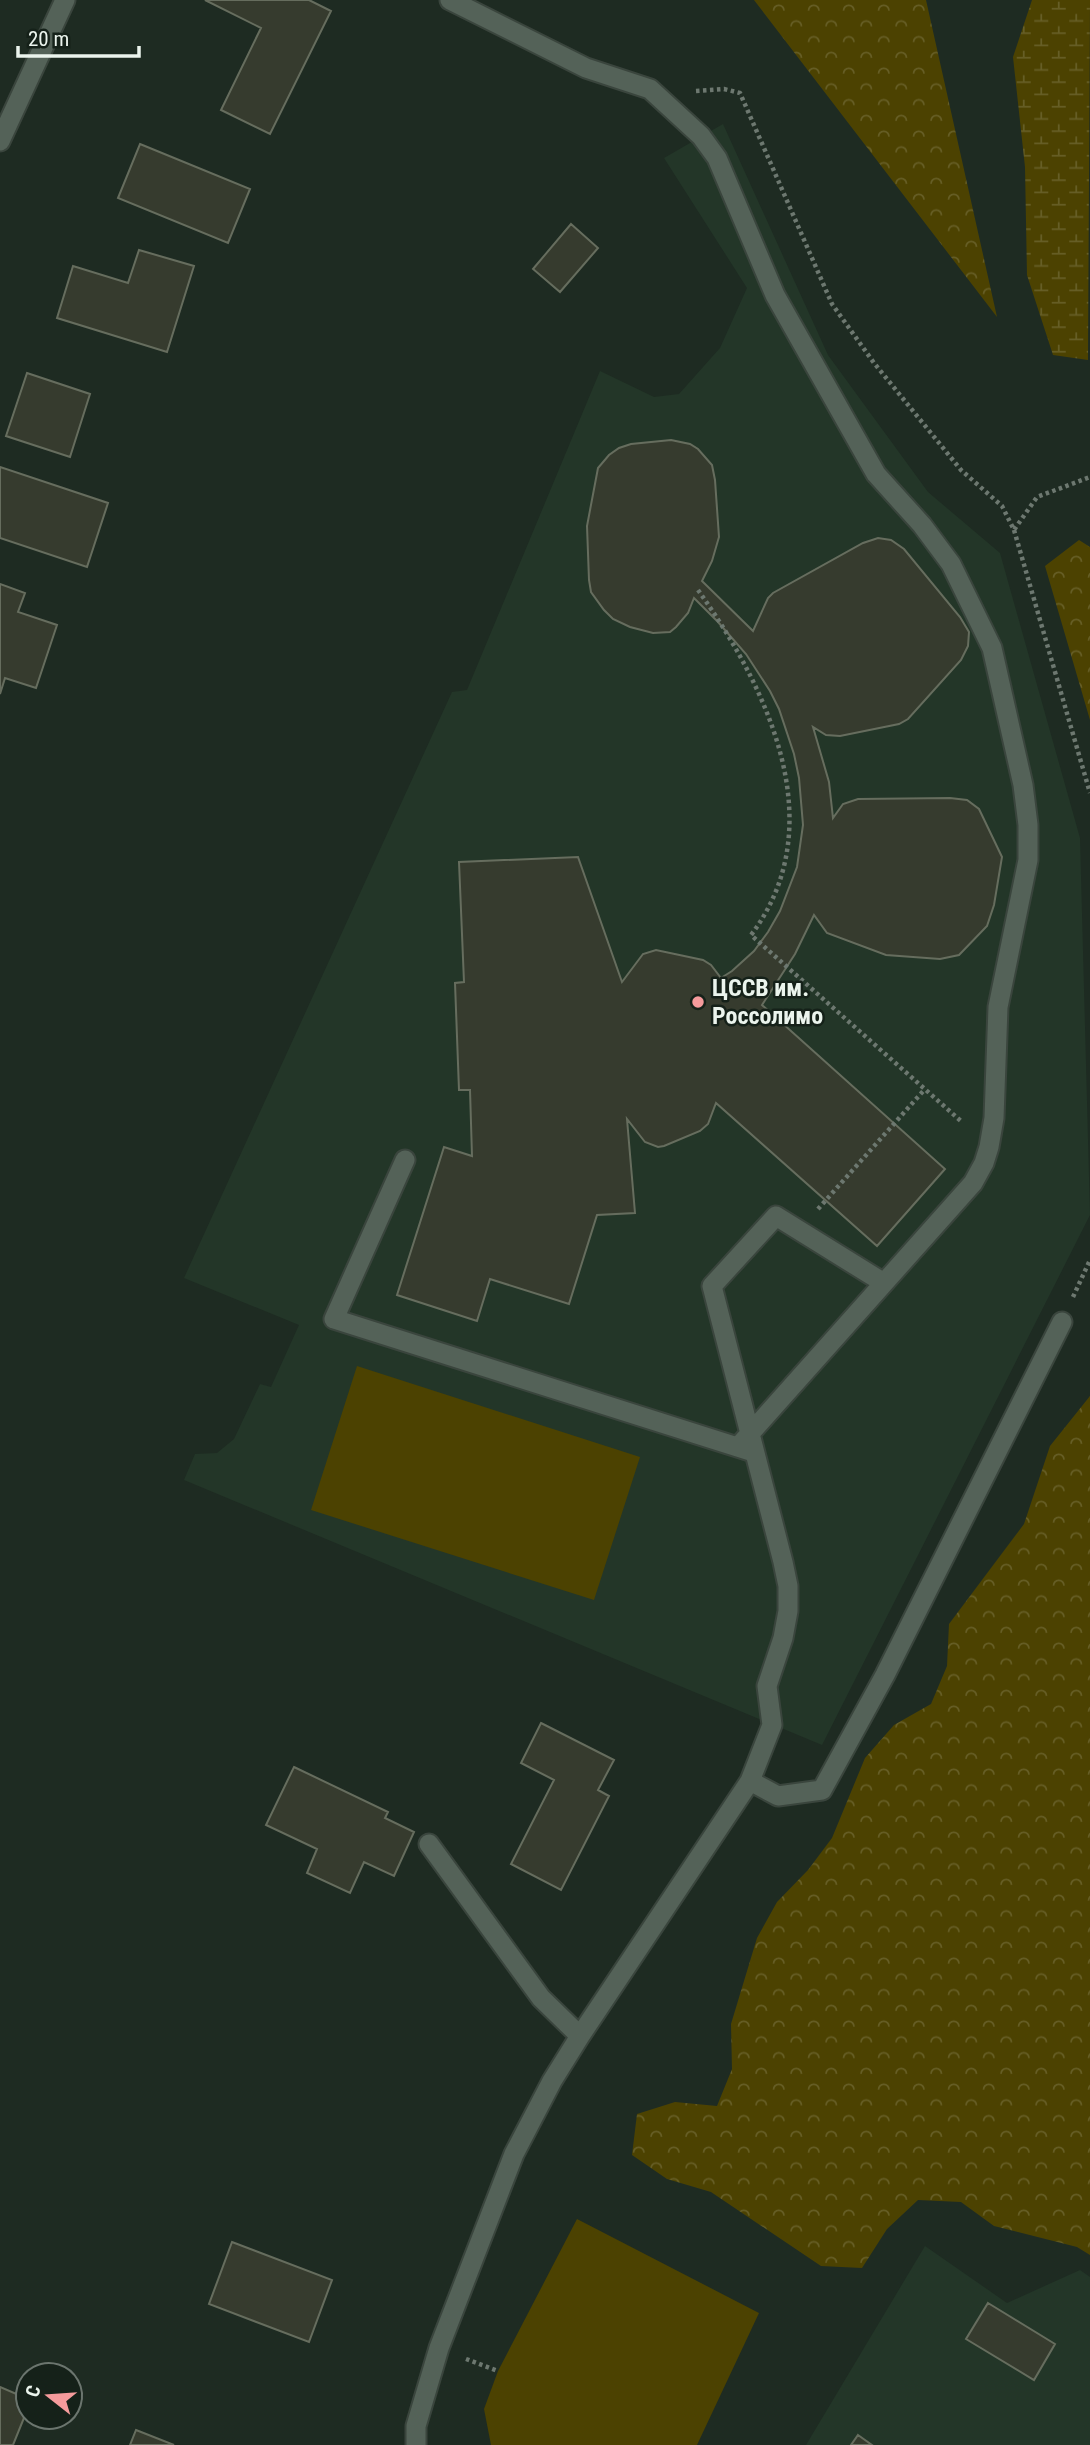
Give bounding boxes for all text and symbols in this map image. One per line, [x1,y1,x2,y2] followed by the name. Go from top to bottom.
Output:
[18,14,138,58] scale bar
[28,27,69,51] text: 20 m
[712,974,823,1030] place label: ЦССВ им. Россолимо
[690,994,706,1010] marker: ЦССВ им. Россолимо
[14,2361,84,2431] north arrow
[21,2382,46,2400] text: С

